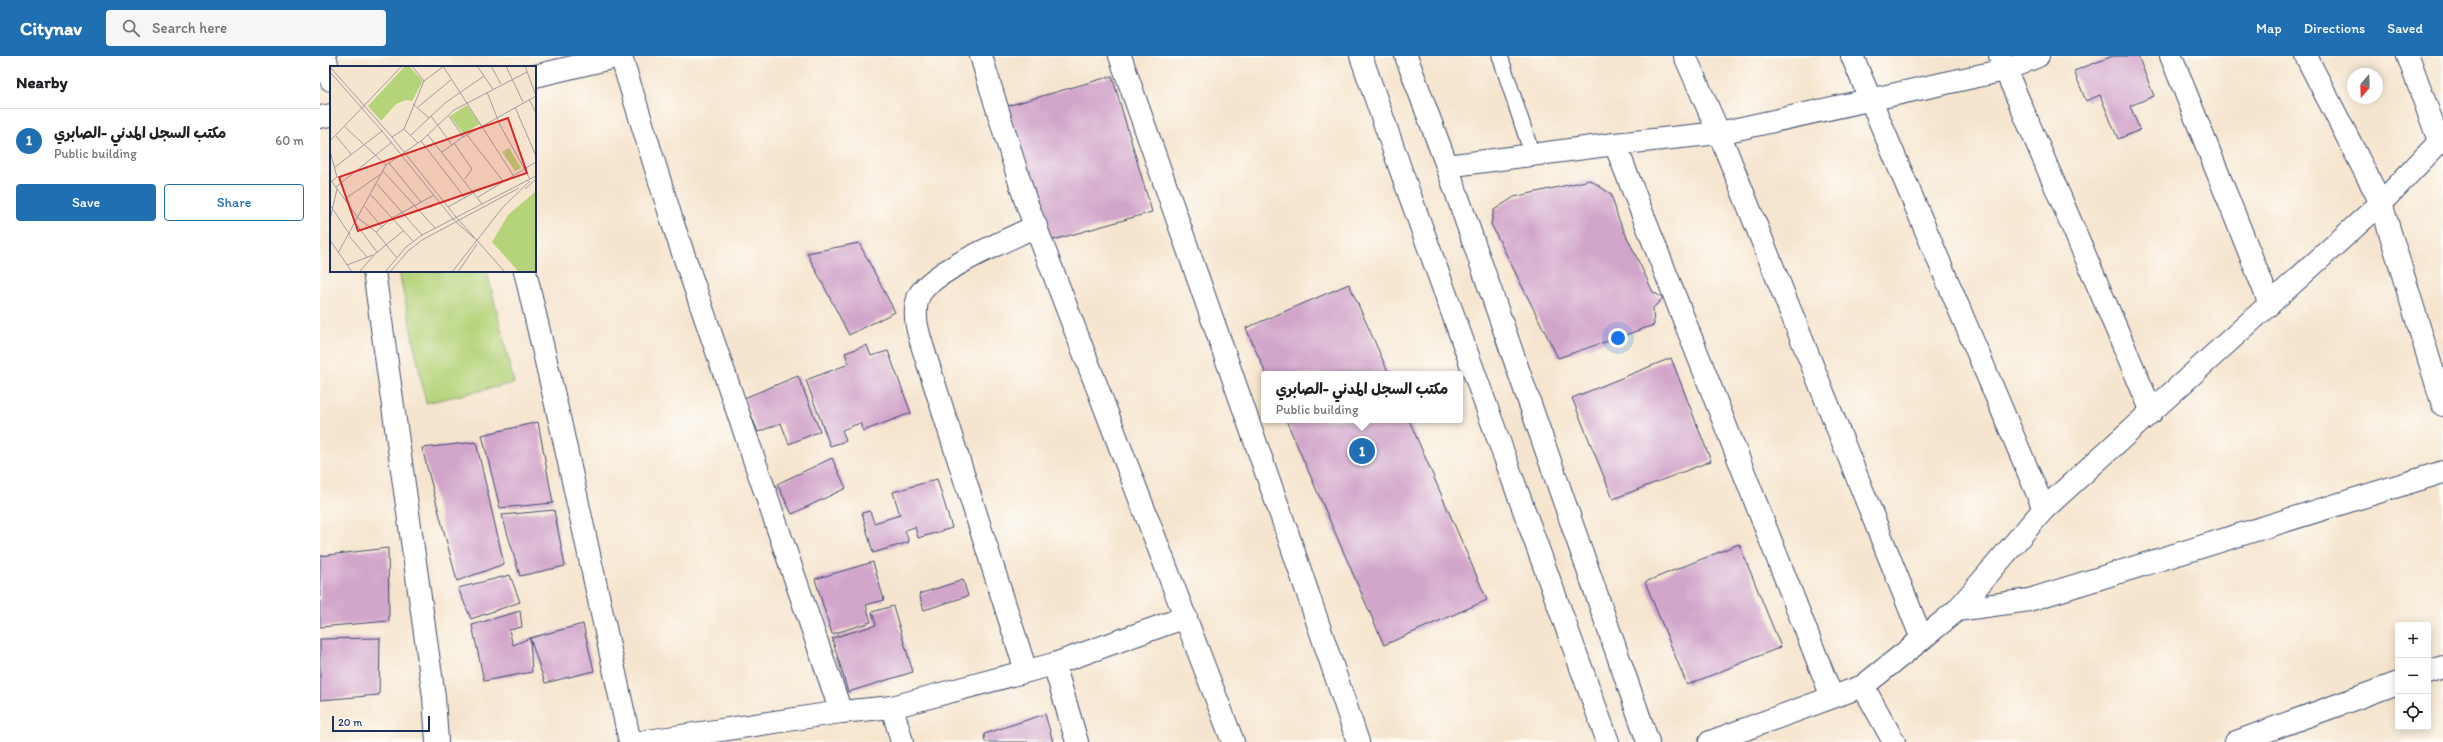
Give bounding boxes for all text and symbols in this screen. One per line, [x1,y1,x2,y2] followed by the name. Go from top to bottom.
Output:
[106,10,386,46] search box
[20,17,82,40] text: Citynav
[120,17,142,39] icon: search
[152,19,227,37] text: Search here
[2256,20,2282,37] text: Map
[2304,20,2365,37] text: Directions
[2387,20,2423,37] text: Saved
[330,66,536,272] inset map
[2347,68,2383,104] north arrow
[16,72,68,92] text: Nearby
[54,124,226,142] text: مكتب السجل المدني -الصابري
[26,133,32,148] text: 1
[275,133,304,148] text: 60 m
[54,146,137,161] text: Public building
[16,184,156,221] button: Save
[164,184,304,221] button: Share
[1608,328,1628,348] your location
[1261,371,1463,423] popup
[1276,380,1448,398] text: مكتب السجل المدني -الصابري
[1276,402,1359,417] text: Public building
[1349,436,1375,466] pin: 1
[2395,622,2431,730] map controls
[2395,622,2431,658] button: +
[2395,658,2431,694] button: −
[2395,694,2431,730] button: locate
[332,714,430,733] scale bar
[338,716,362,729] text: 20 m

